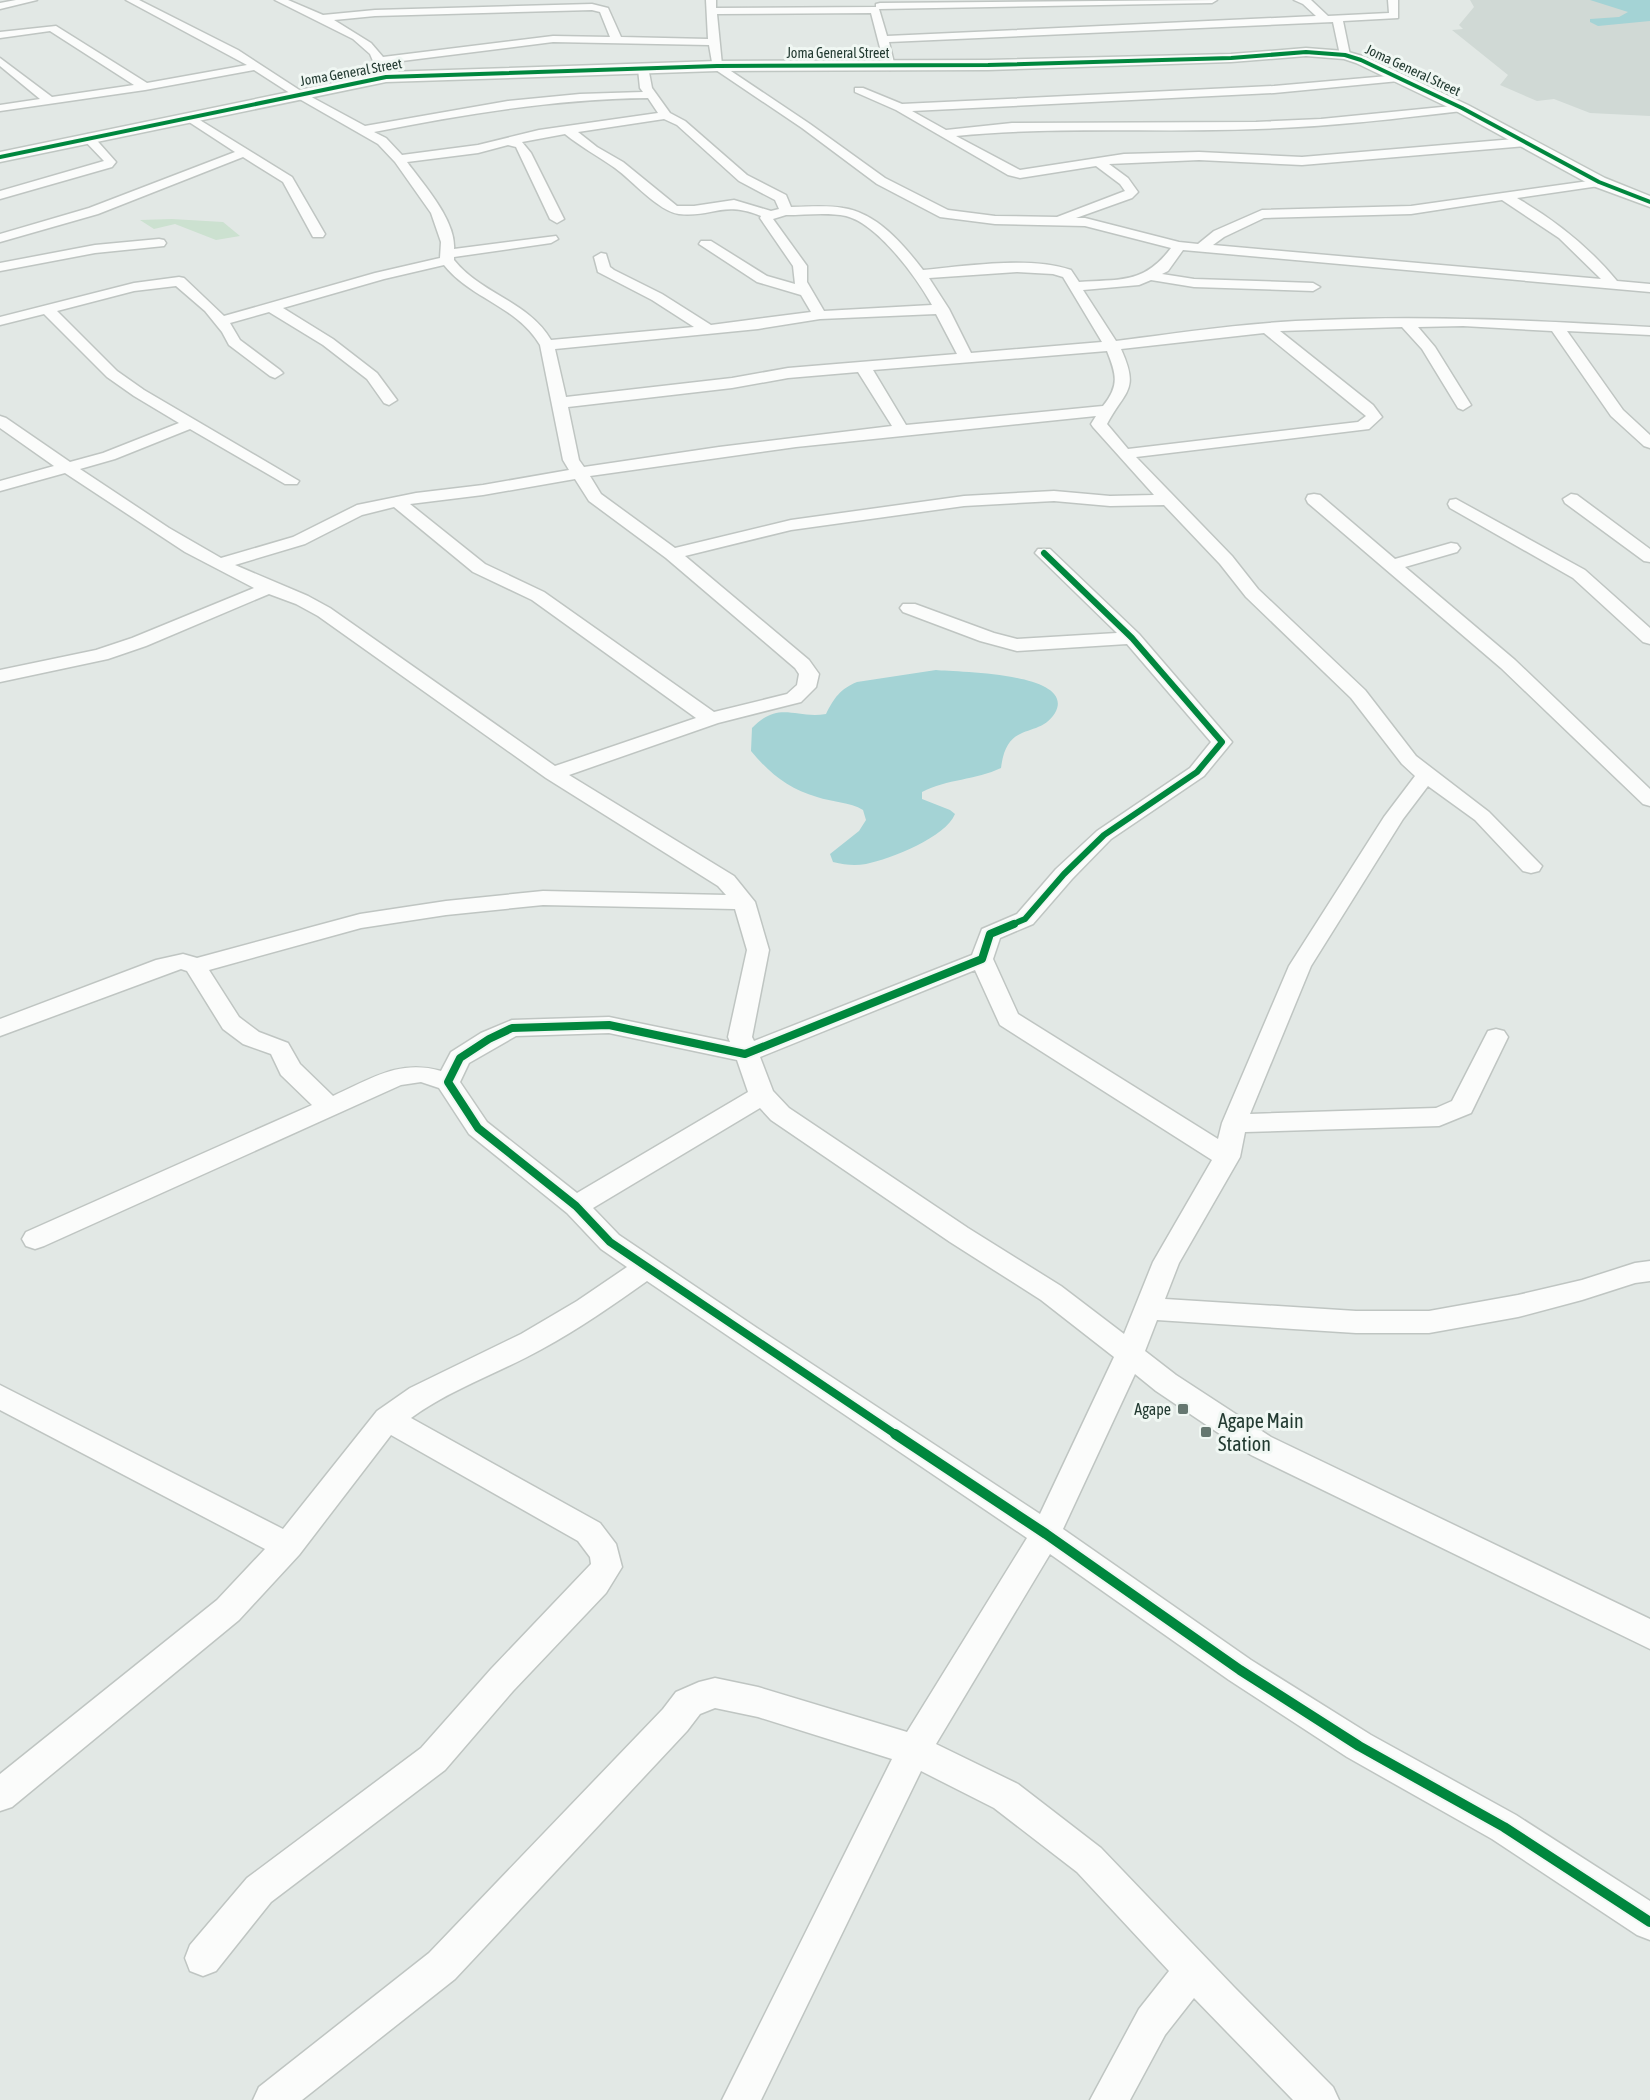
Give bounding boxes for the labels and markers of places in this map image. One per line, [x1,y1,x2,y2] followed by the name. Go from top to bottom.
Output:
[1134,1400,1171,1419] place label: Agape
[1176,1402,1190,1416] marker: Agape
[1218,1409,1304,1455] place label: Agape Main Station
[1199,1425,1213,1439] marker: Agape Main Station

